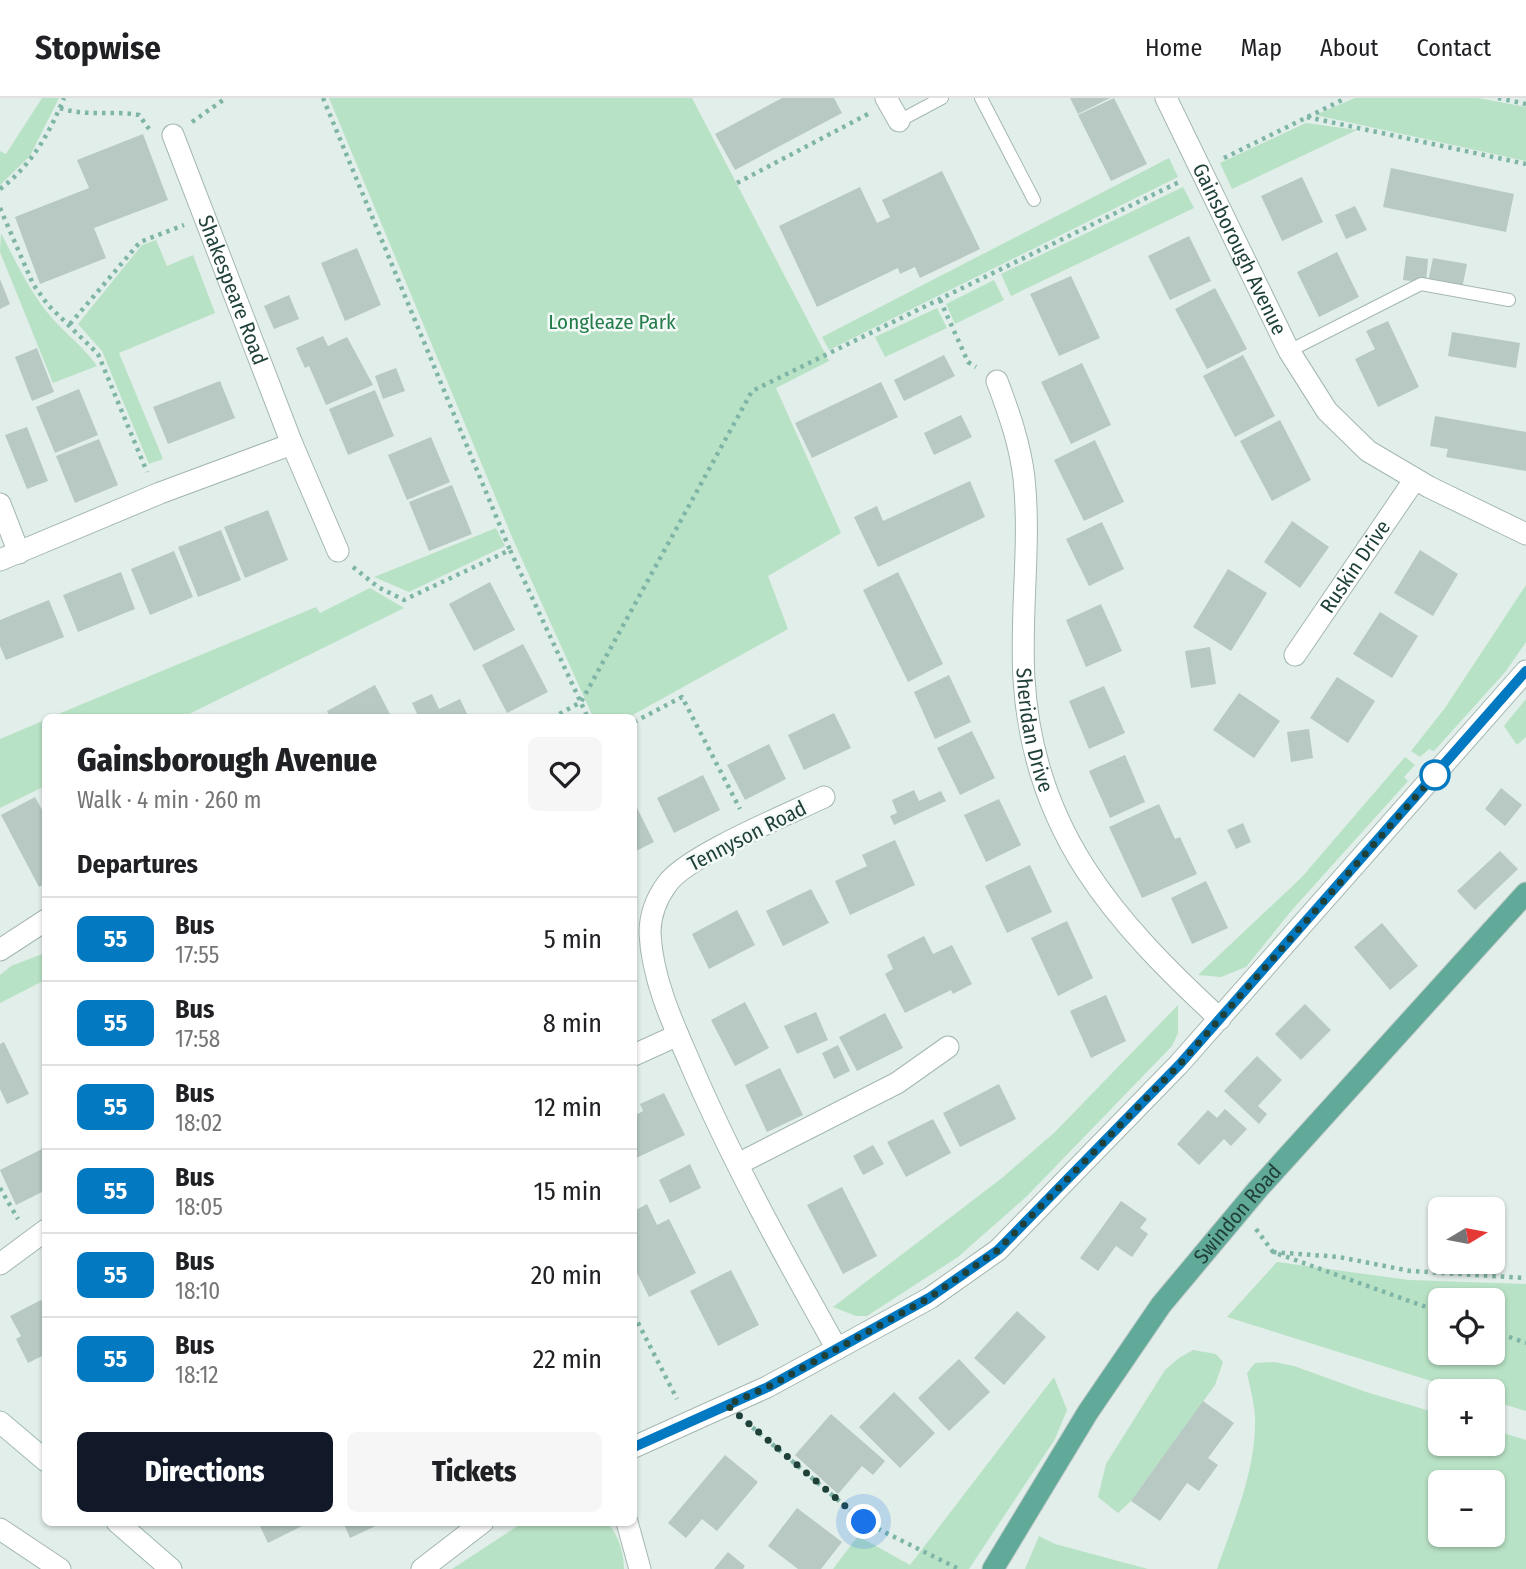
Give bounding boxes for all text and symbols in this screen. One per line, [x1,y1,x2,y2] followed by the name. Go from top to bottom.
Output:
[35,28,161,68] text: Stopwise
[1145,34,1202,62] text: Home
[1240,34,1282,62] text: Map
[1320,34,1378,62] text: About
[1416,34,1491,62] text: Contact
[1187,159,1292,339] street label: Gainsborough Avenue
[192,211,273,368] street label: Shakespeare Road
[548,309,676,335] park label: Longleaze Park
[1314,515,1396,618] street label: Ruskin Drive
[1010,667,1059,796] street label: Sheridan Drive
[528,737,602,811] button: heart
[77,740,377,780] text: Gainsborough Avenue
[1420,760,1450,790] unlabelled marker
[77,786,262,814] text: Walk · 4 min · 260 m
[683,795,811,877] street label: Tennyson Road
[77,849,198,880] text: Departures
[175,910,214,941] text: Bus
[544,924,602,955] text: 5 min
[104,925,127,953] text: 55
[175,941,219,969] text: 17:55
[175,994,214,1025] text: Bus
[543,1008,602,1039] text: 8 min
[104,1009,127,1037] text: 55
[175,1025,220,1053] text: 17:58
[175,1078,214,1109] text: Bus
[534,1092,602,1123] text: 12 min
[104,1093,127,1121] text: 55
[175,1109,222,1137] text: 18:02
[1188,1159,1287,1269] street label: Swindon Road
[175,1162,214,1193] text: Bus
[534,1176,602,1207] text: 15 min
[104,1177,127,1205] text: 55
[175,1193,223,1221] text: 18:05
[1428,1197,1505,1274] north arrow
[1428,1197,1505,1547] map controls
[175,1246,214,1277] text: Bus
[531,1260,602,1291] text: 20 min
[104,1261,127,1289] text: 55
[175,1277,220,1305] text: 18:10
[1428,1288,1505,1365] button: locate
[175,1330,214,1361] text: Bus
[533,1344,602,1375] text: 22 min
[104,1345,127,1373] text: 55
[175,1361,219,1389] text: 18:12
[1428,1379,1505,1456] button: +
[77,1432,333,1512] button: Directions
[347,1432,602,1512] button: Tickets
[1428,1470,1505,1547] button: −
[846,1504,881,1539] your location

